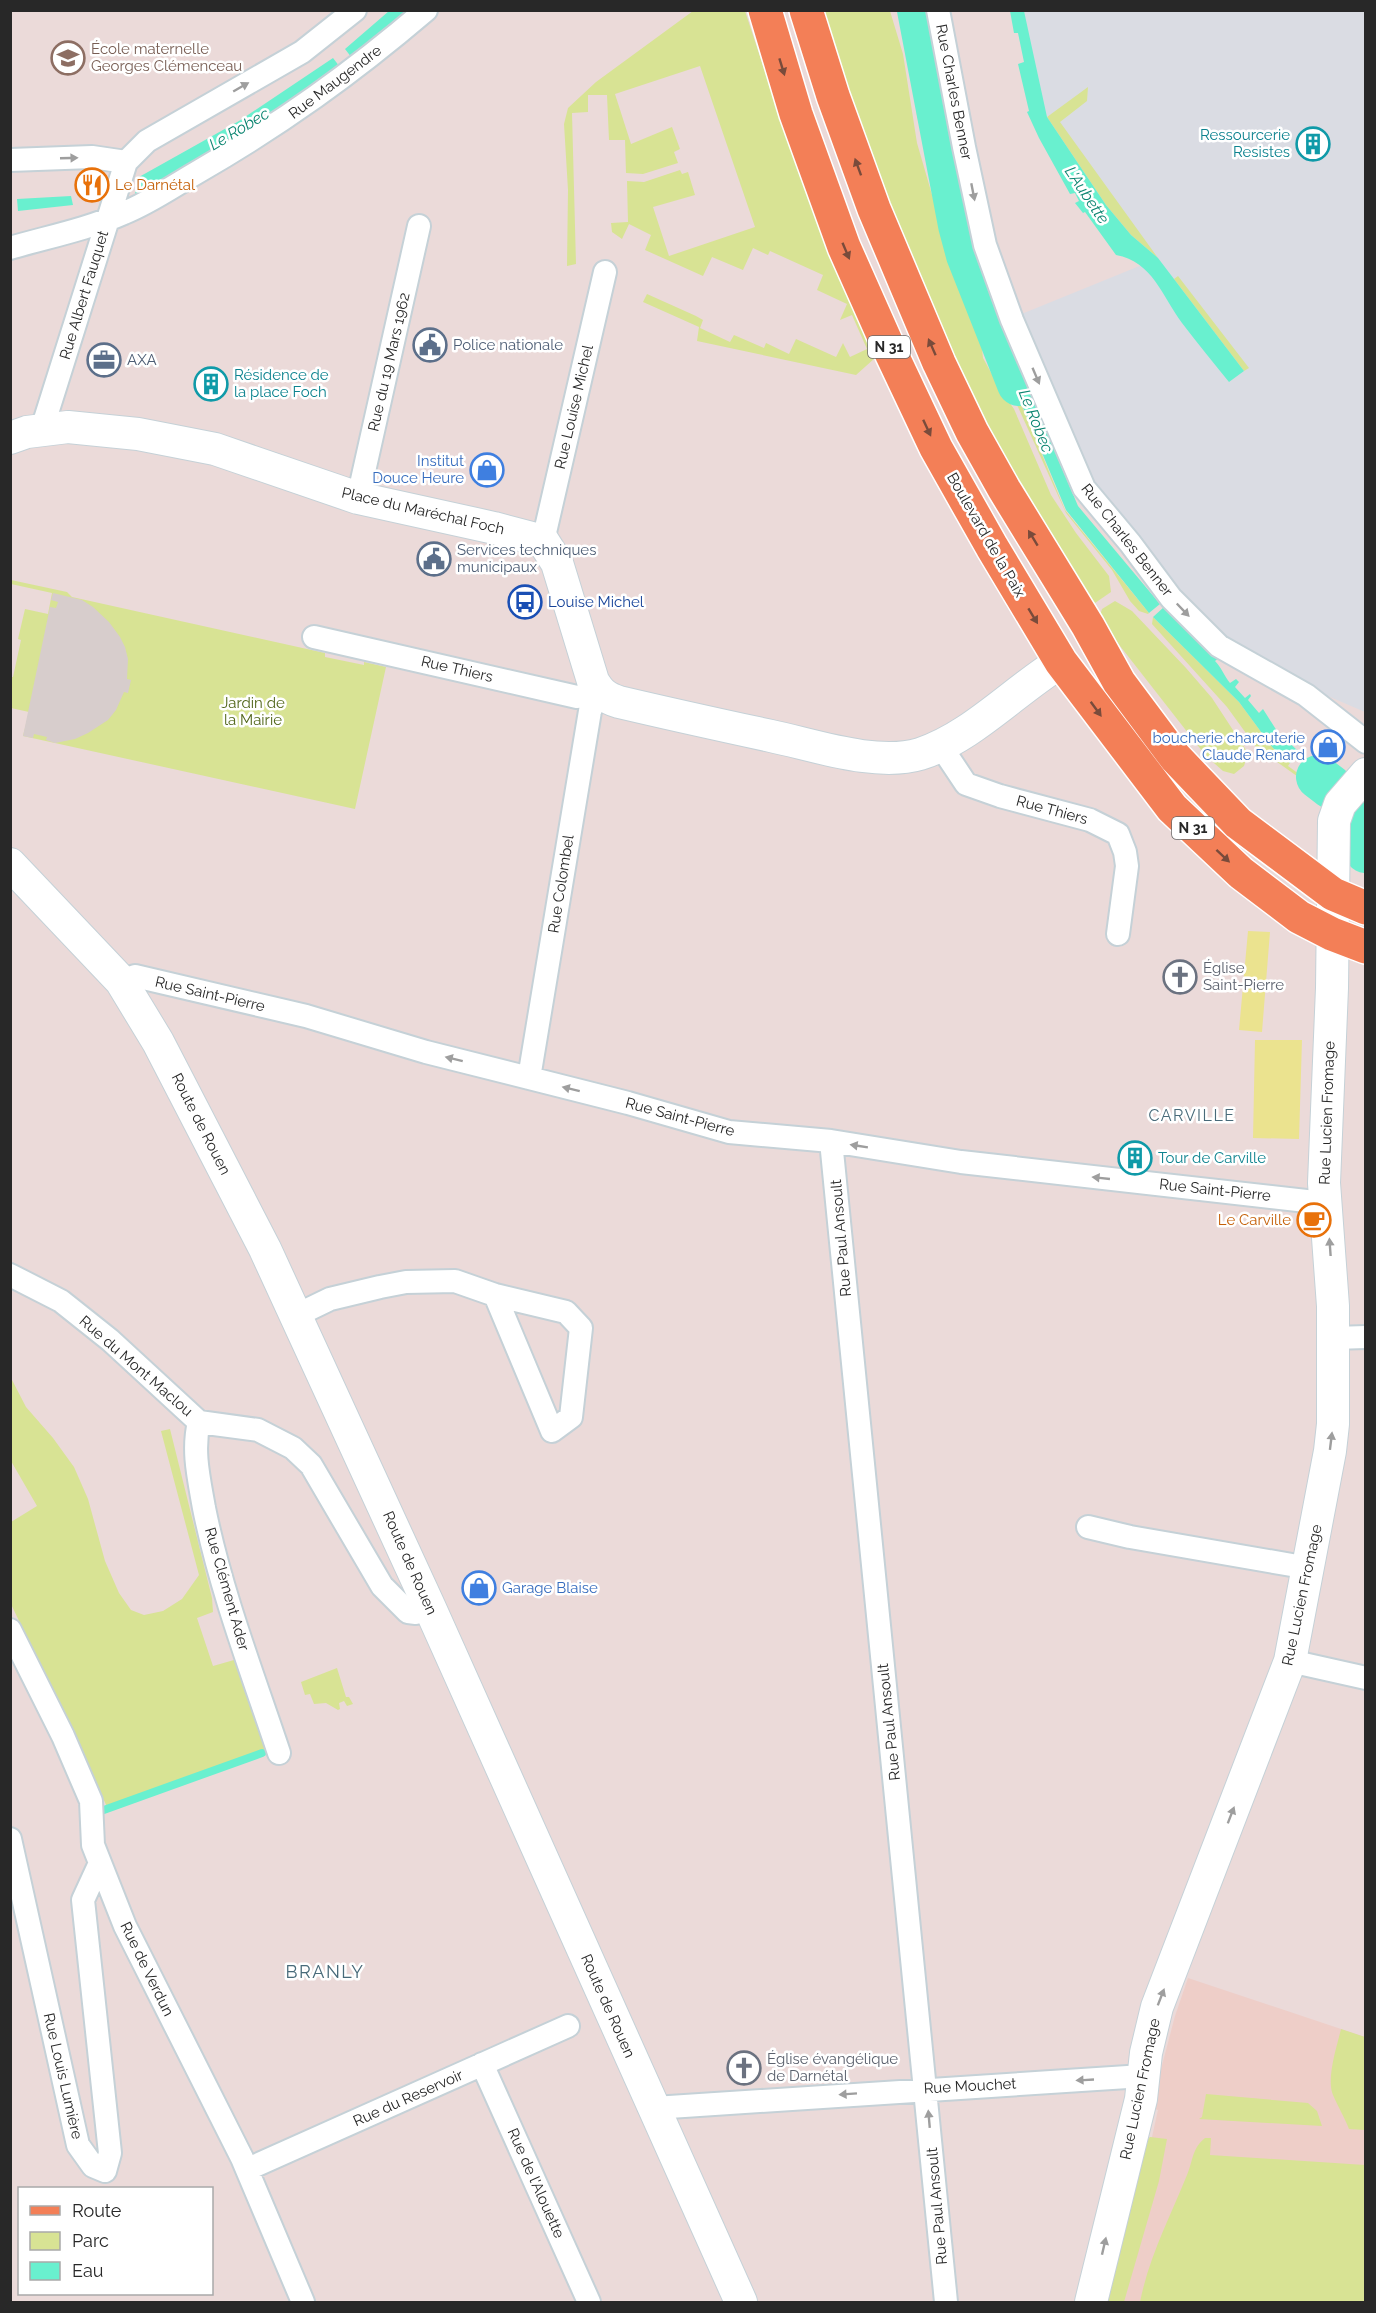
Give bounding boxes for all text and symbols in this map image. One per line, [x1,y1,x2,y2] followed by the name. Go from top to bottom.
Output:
[932,23,976,162] street label: Rue Charles Benner
[50,40,86,76] school or university icon: École maternelle Georges Clémenceau
[91,40,242,75] place label: École maternelle Georges Clémenceau
[285,41,385,123] street label: Rue Maugendre
[778,58,787,76] one-way arrow
[233,82,250,92] one-way arrow
[206,103,273,154] water label: Le Robec
[1200,126,1290,161] place label: Ressourcerie Resistes
[1295,126,1331,162] building icon: Ressourcerie Resistes
[59,153,78,162] one-way arrow
[853,158,863,176] one-way arrow
[1061,163,1113,228] water label: L'Aubette
[74,167,110,203] restaurant icon: Le Darnétal
[115,176,196,194] place label: Le Darnétal
[969,182,978,201] one-way arrow
[56,228,112,362] street label: Rue Albert Fauquet
[841,242,850,259] one-way arrow
[364,291,414,433] street label: Rue du 19 Mars 1962
[412,327,448,363] public building icon: Police nationale
[453,336,563,354] place label: Police nationale
[868,336,910,358] road number: N 31
[927,338,937,356] one-way arrow
[86,342,122,378] office icon: AXA
[551,342,597,471] street label: Rue Louise Michel
[127,351,157,369] place label: AXA
[193,366,229,402] building icon: Résidence de la place Foch
[234,366,329,401] place label: Résidence de la place Foch
[1031,367,1041,385] one-way arrow
[1015,387,1057,456] water label: Le Robec
[922,420,931,437] one-way arrow
[372,452,464,487] place label: Institut Douce Heure
[469,452,505,488] shop icon: Institut Douce Heure
[943,469,1029,601] street label: Boulevard de la Paix
[1077,480,1177,600] street label: Rue Charles Benner
[340,484,506,538] street label: Place du Maréchal Foch
[1028,529,1038,546] one-way arrow
[416,541,452,577] public building icon: Services techniques municipaux
[457,541,596,576] place label: Services techniques municipaux
[507,584,543,620] bus stop icon: Louise Michel
[548,593,645,611] place label: Louise Michel
[1175,602,1189,616] one-way arrow
[1028,608,1039,624] one-way arrow
[419,652,495,686] street label: Rue Thiers
[221,694,285,729] park label: Jardin de la Mairie
[1089,702,1101,717] one-way arrow
[1153,729,1305,764] place label: boucherie charcuterie Claude Renard
[1310,729,1346,765] shop icon: boucherie charcuterie Claude Renard
[1014,792,1090,828] street label: Rue Thiers
[1172,817,1214,839] road number: N 31
[544,833,578,934] street label: Rue Colombel
[1215,849,1229,863] one-way arrow
[1162,959,1198,995] church icon: Église Saint-Pierre
[1203,959,1284,994] place label: Église Saint-Pierre
[153,973,267,1015] street label: Rue Saint-Pierre
[1315,1041,1339,1185] street label: Rue Lucien Fromage
[445,1054,463,1064] one-way arrow
[168,1070,234,1178] street label: Route de Rouen
[562,1083,580,1093] one-way arrow
[623,1094,737,1140] street label: Rue Saint-Pierre
[1148,1106,1236,1125] district label: CARVILLE
[1117,1140,1153,1176] building icon: Tour de Carville
[849,1141,868,1150] one-way arrow
[1158,1149,1266,1167] place label: Tour de Carville
[1091,1173,1110,1182] one-way arrow
[1158,1175,1272,1205] street label: Rue Saint-Pierre
[827,1179,855,1297] street label: Rue Paul Ansoult
[1296,1202,1332,1238] cafe icon: Le Carville
[1218,1211,1291,1229] place label: Le Carville
[1325,1237,1334,1256] one-way arrow
[76,1312,196,1420] street label: Rue du Mont Maclou
[1327,1432,1336,1451] one-way arrow
[379,1508,441,1618] street label: Route de Rouen
[1278,1523,1326,1667] street label: Rue Lucien Fromage
[201,1525,253,1653] street label: Rue Clément Ader
[461,1570,497,1606] shop icon: Garage Blaise
[502,1579,598,1597] place label: Garage Blaise
[874,1663,904,1781] street label: Rue Paul Ansoult
[1227,1806,1237,1824] one-way arrow
[116,1919,178,2019] street label: Rue de Verdun
[577,1951,639,2061] street label: Route de Rouen
[286,1961,364,1982] district label: BRANLY
[1156,1987,1166,2005] one-way arrow
[40,2011,86,2141] street label: Rue Louis Lumière
[1116,2017,1164,2161] street label: Rue Lucien Fromage
[726,2050,762,2086] church icon: Église évangélique de Darnétal
[767,2050,898,2085] place label: Église évangélique de Darnétal
[350,2065,466,2130] street label: Rue du Reservoir
[923,2075,1017,2097] street label: Rue Mouchet
[1075,2075,1094,2084] one-way arrow
[839,2089,858,2098] one-way arrow
[924,2109,934,2128] one-way arrow
[504,2125,568,2241] street label: Rue de l'Alouette
[923,2147,951,2265] street label: Rue Paul Ansoult
[18,2187,213,2295] legend
[72,2200,122,2221] text: Route
[72,2230,109,2251] text: Parc
[1100,2236,1110,2255] one-way arrow
[72,2260,103,2281] text: Eau

